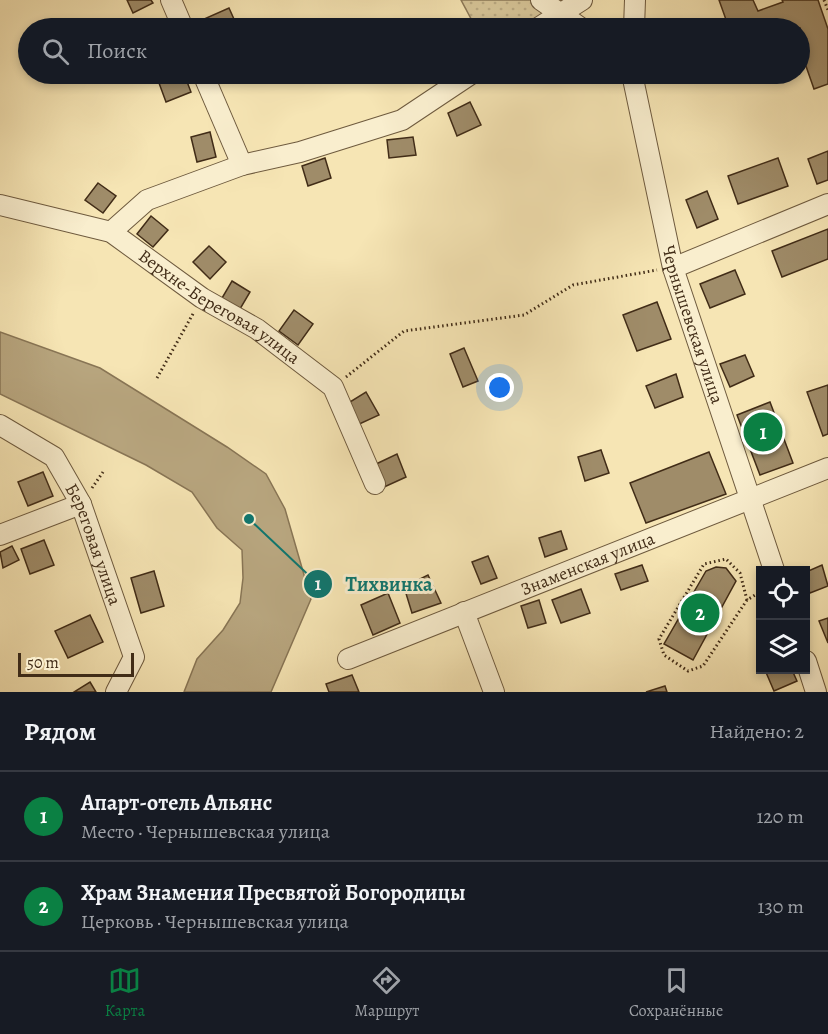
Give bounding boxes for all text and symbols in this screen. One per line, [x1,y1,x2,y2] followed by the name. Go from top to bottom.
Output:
[18,18,810,84] search box
[39,35,72,68] icon: search
[87,36,147,66] text: Поиск
[656,243,730,408] street label: Чернышевская улица
[134,244,306,370] street label: Верхне-Береговая улица
[485,373,514,402] your location
[744,410,783,454] pin: 1
[60,479,127,609] street label: Береговая улица
[517,526,659,601] street label: Знаменская улица
[303,565,444,603] callout: Тихвинка
[756,566,810,674] map controls
[756,566,810,620] button: locate
[346,571,433,598] text: Тихвинка
[315,572,322,596] text: 1
[680,590,720,636] pin: 2
[756,620,810,674] button: layers
[18,650,134,678] scale bar
[27,652,59,674] text: 50 m
[24,714,96,749] text: Рядом
[709,718,804,745] text: Найдено: 2
[81,788,272,818] text: Апарт-отель Альянс
[40,803,47,830] text: 1
[756,803,804,830] text: 120 m
[81,818,330,845] text: Место · Чернышевская улица
[81,878,466,908] text: Храм Знамения Пресвятой Богородицы
[39,893,48,920] text: 2
[758,893,804,920] text: 130 m
[81,908,349,935] text: Церковь · Чернышевская улица
[105,964,145,1022] tab: Карта
[355,964,419,1022] tab: Маршрут
[629,964,723,1022] tab: Сохранённые

